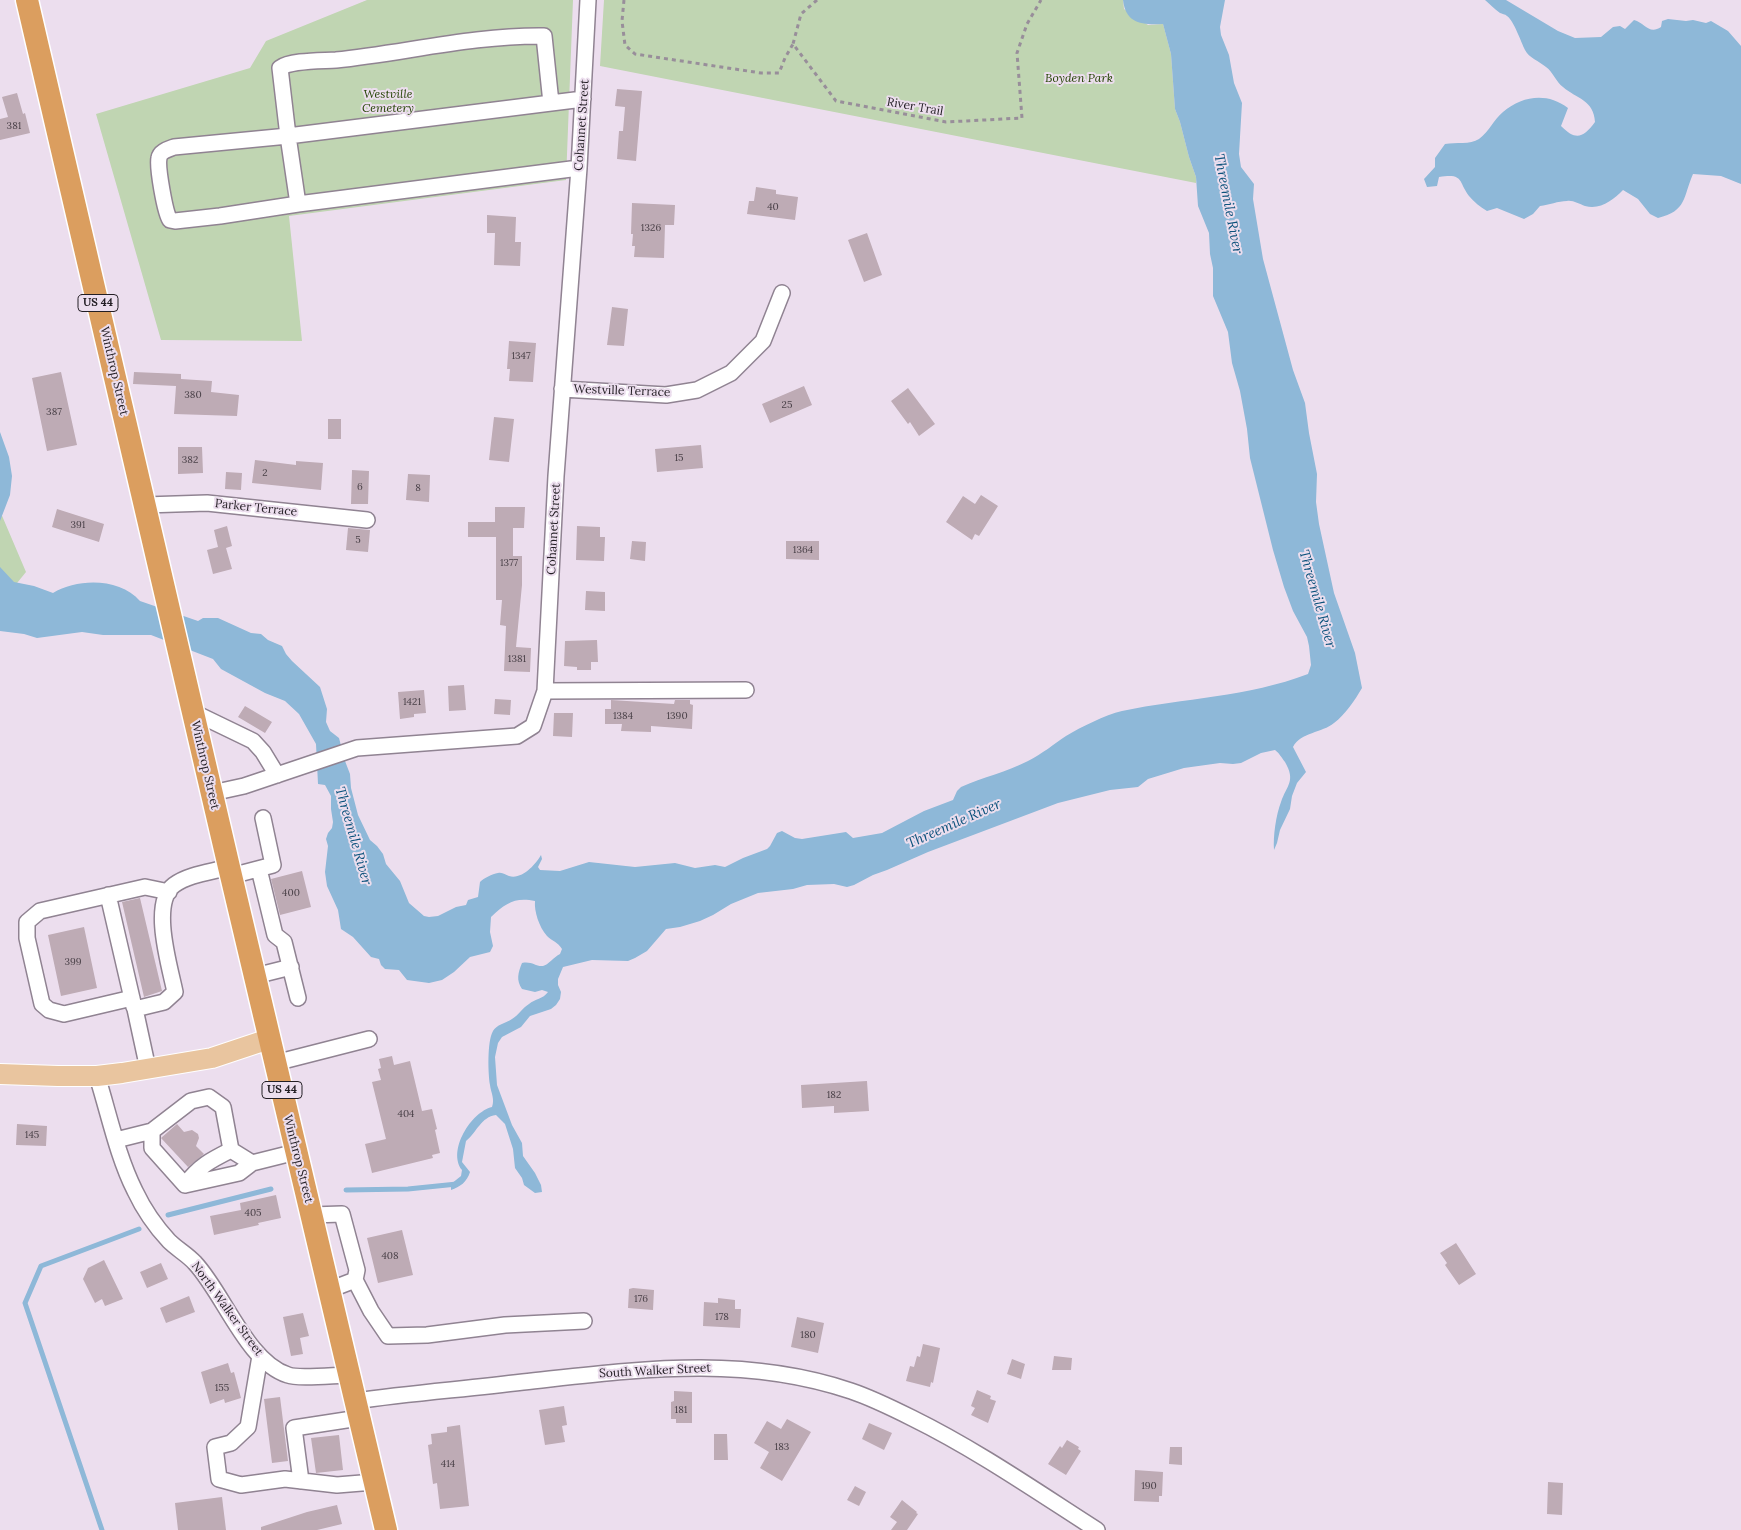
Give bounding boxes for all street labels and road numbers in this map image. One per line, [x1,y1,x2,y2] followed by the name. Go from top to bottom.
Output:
[572,79,592,171] street label: Cohannet Street
[886,95,944,119] street label: River Trail
[78,294,118,312] road number: US 44
[97,325,131,417] street label: Winthrop Street
[573,382,671,400] street label: Westville Terrace
[544,483,564,575] street label: Cohannet Street
[214,497,298,519] street label: Parker Terrace
[188,719,222,811] street label: Winthrop Street
[262,1082,302,1098] road number: US 44
[280,1113,316,1205] street label: Winthrop Street
[188,1259,266,1359] street label: North Walker Street
[599,1361,711,1381] street label: South Walker Street

